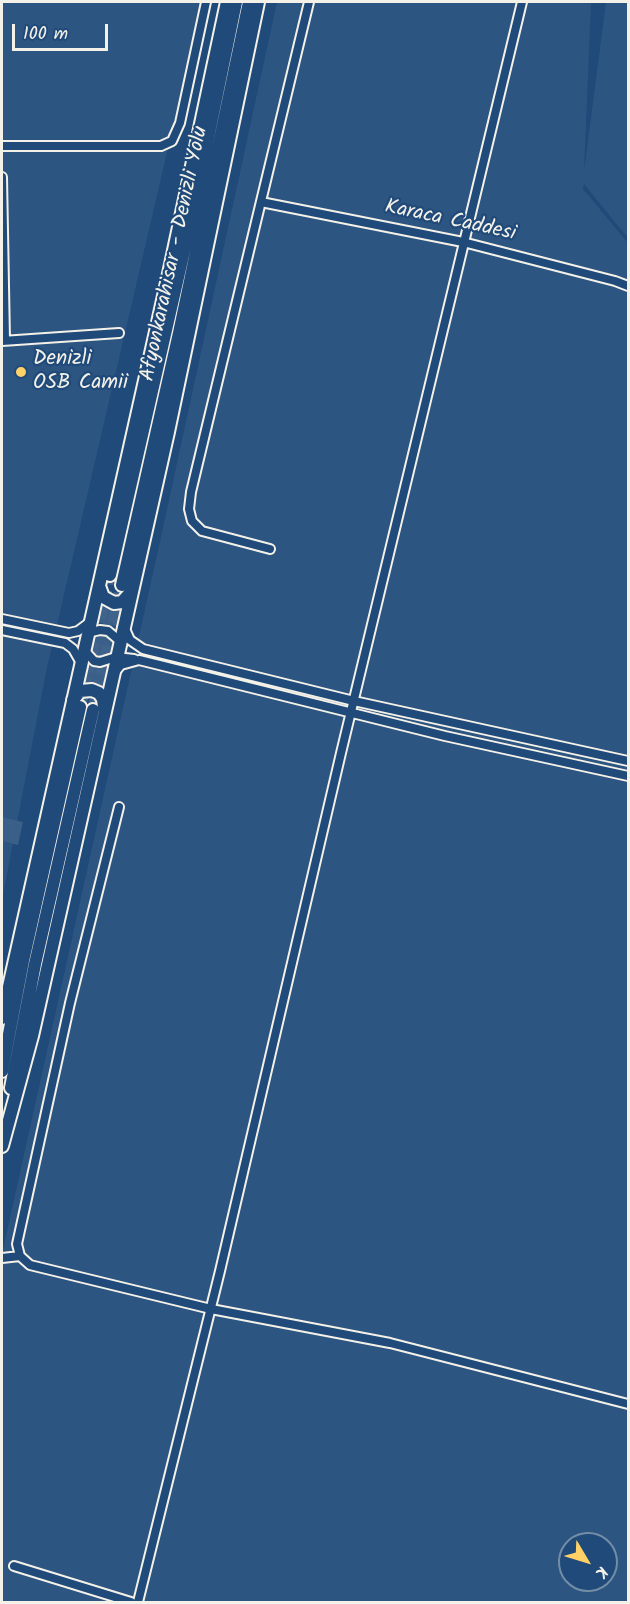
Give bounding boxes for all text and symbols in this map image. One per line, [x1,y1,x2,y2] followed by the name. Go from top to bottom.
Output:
[15,12,111,50] scale bar
[23,20,68,49] text: 100 m
[137,124,215,384] street label: Afyonkarahisar - Denizli Yolu
[382,196,518,248] street label: Karaca Caddesi
[33,347,128,397] place label: Denizli OSB Camii
[14,365,28,379] marker: Denizli OSB Camii
[558,1532,618,1592] north arrow
[588,1561,614,1584] text: K

